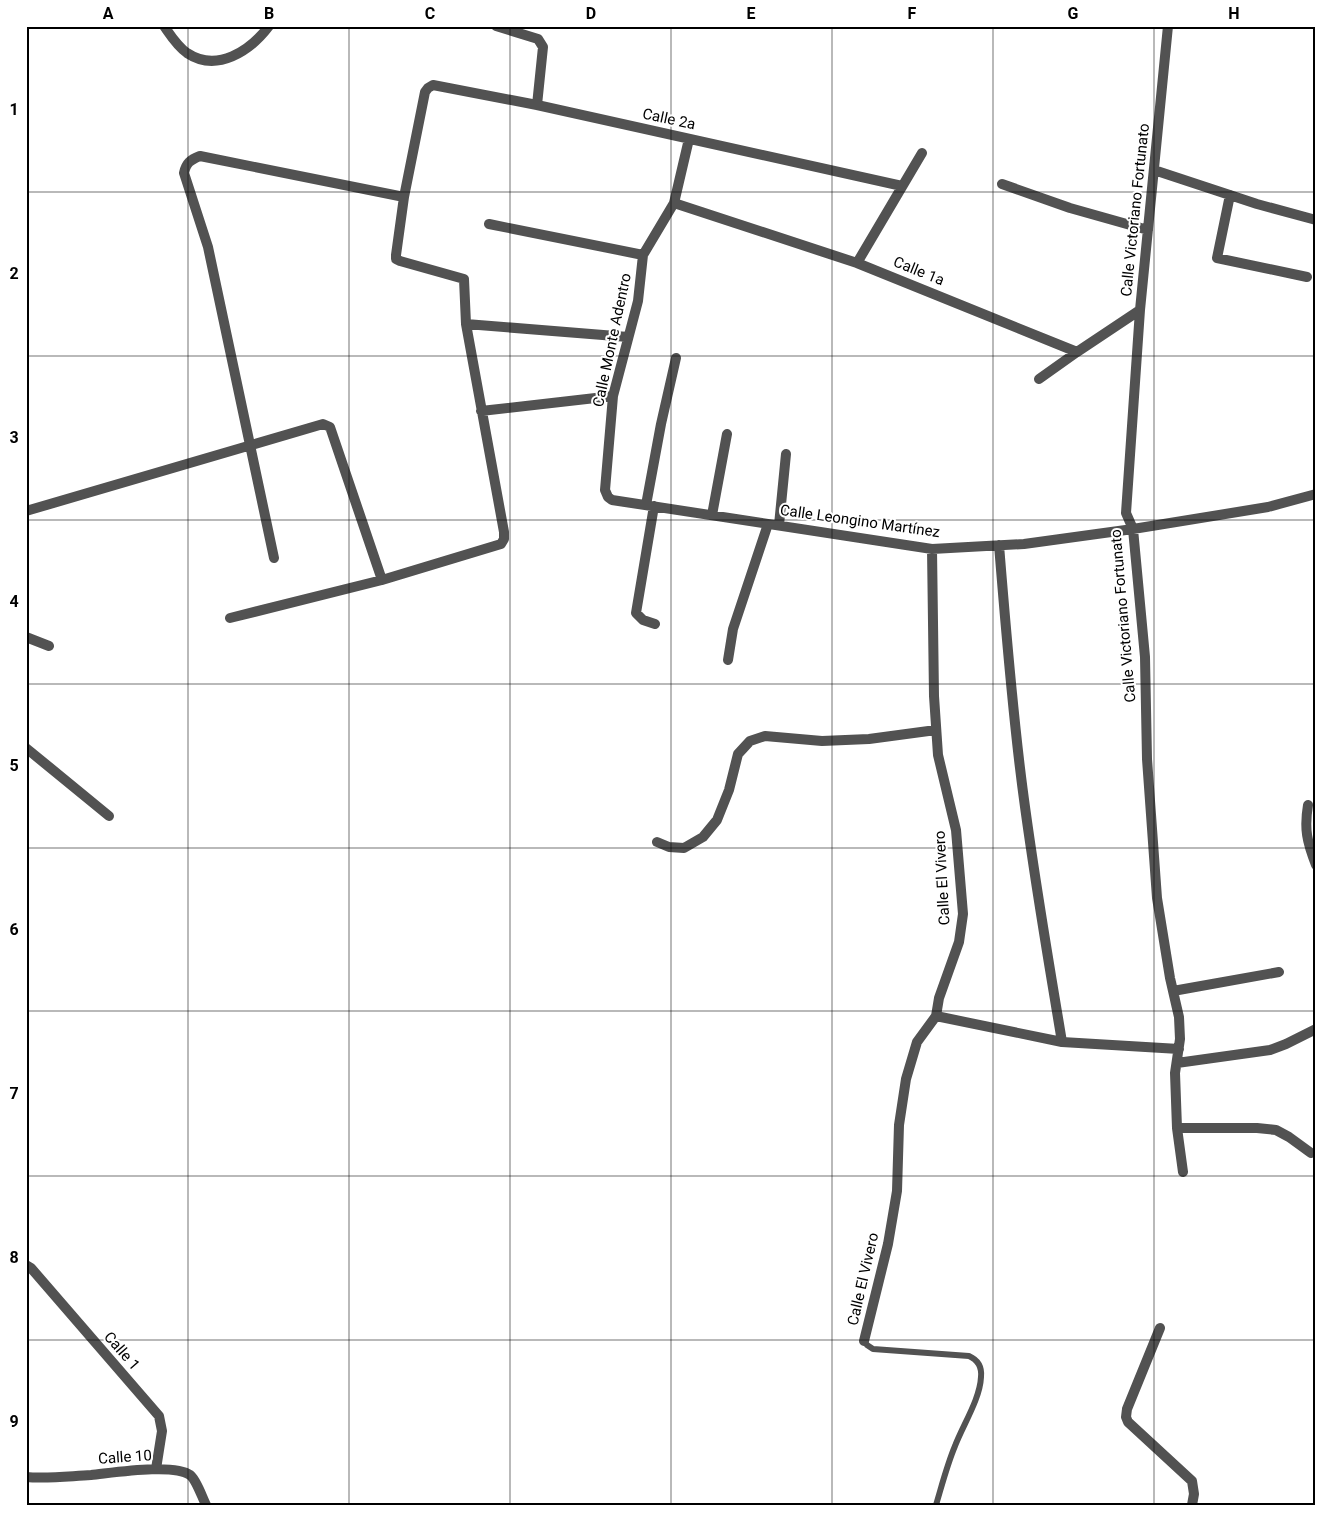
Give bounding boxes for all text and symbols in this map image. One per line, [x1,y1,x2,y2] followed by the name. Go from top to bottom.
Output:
[103,4,114,23] text: A
[264,4,274,23] text: B
[425,4,435,23] text: C
[586,4,596,23] text: D
[747,4,756,23] text: E
[908,4,917,23] text: F
[1068,4,1079,23] text: G
[1228,4,1240,23] text: H
[9,100,19,119] text: 1
[641,105,697,133] street label: Calle 2a
[1117,123,1153,297] street label: Calle Victoriano Fortunato
[891,253,947,289] street label: Calle 1a
[9,264,19,283] text: 2
[589,271,635,409] street label: Calle Monte Adentro
[9,428,19,447] text: 3
[779,501,941,541] street label: Calle Leongino Martínez
[1106,529,1140,703] street label: Calle Victoriano Fortunato
[9,592,19,611] text: 4
[9,756,19,775] text: 5
[931,830,953,926] street label: Calle El Vivero
[9,920,19,939] text: 6
[9,1084,19,1103] text: 7
[844,1231,882,1327] street label: Calle El Vivero
[9,1248,19,1267] text: 8
[100,1328,144,1374] street label: Calle 1
[9,1412,19,1431] text: 9
[98,1446,152,1468] street label: Calle 10

